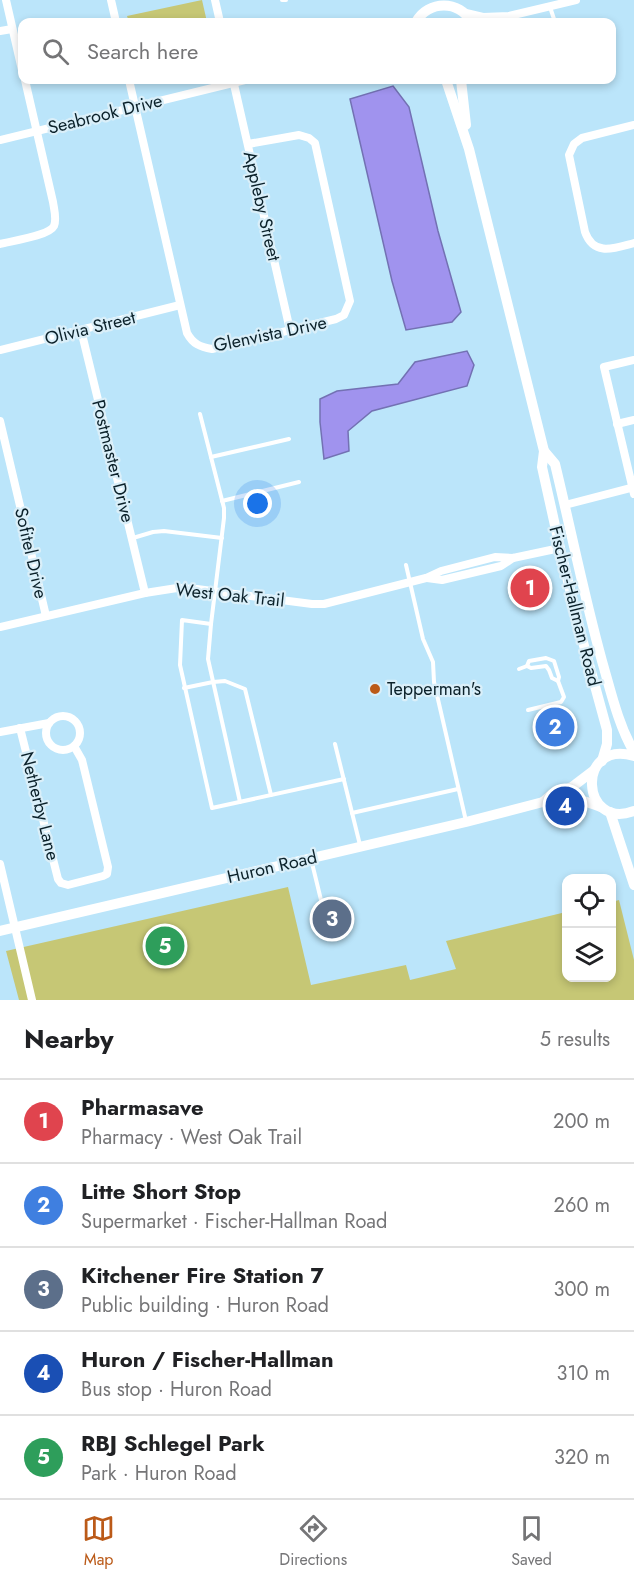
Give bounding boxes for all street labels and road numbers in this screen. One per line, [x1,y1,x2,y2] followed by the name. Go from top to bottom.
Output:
[45,87,165,141] street label: Seabrook Drive
[237,148,287,264] street label: Appleby Street
[42,304,139,352] street label: Olivia Street
[211,309,329,359] street label: Glenvista Drive
[85,397,141,525] street label: Postmaster Drive
[8,505,54,601] street label: Sofitel Drive
[542,523,608,689] street label: Fischer-Hallman Road
[174,576,286,614] street label: West Oak Trail
[14,749,66,863] street label: Netherby Lane
[224,844,320,890] street label: Huron Road

